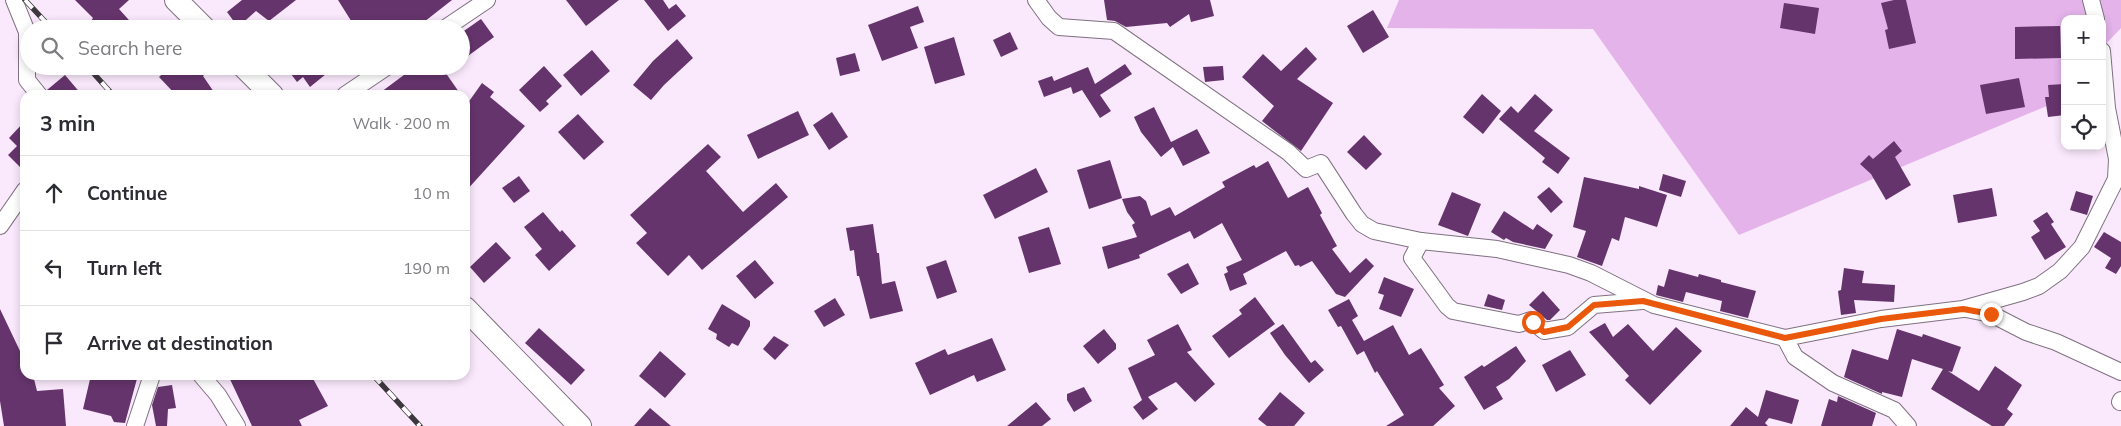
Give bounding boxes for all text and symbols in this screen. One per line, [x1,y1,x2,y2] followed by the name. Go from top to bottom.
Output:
[2061,15,2106,150] map controls
[2061,15,2106,60] button: +
[20,20,470,75] search box
[38,34,66,62] icon: search
[78,36,182,60] text: Search here
[2061,60,2106,105] button: −
[2061,105,2106,150] button: locate
[40,110,95,136] text: 3 min
[352,113,450,133] text: Walk · 200 m
[40,179,68,207] icon: ahead
[87,181,167,205] text: Continue
[413,183,450,203] text: 10 m
[40,254,68,282] icon: left
[87,256,162,280] text: Turn left
[403,258,450,278] text: 190 m
[1980,303,2003,326] route end
[1522,311,1545,334] route start
[40,329,68,357] icon: arrive
[87,331,273,355] text: Arrive at destination

